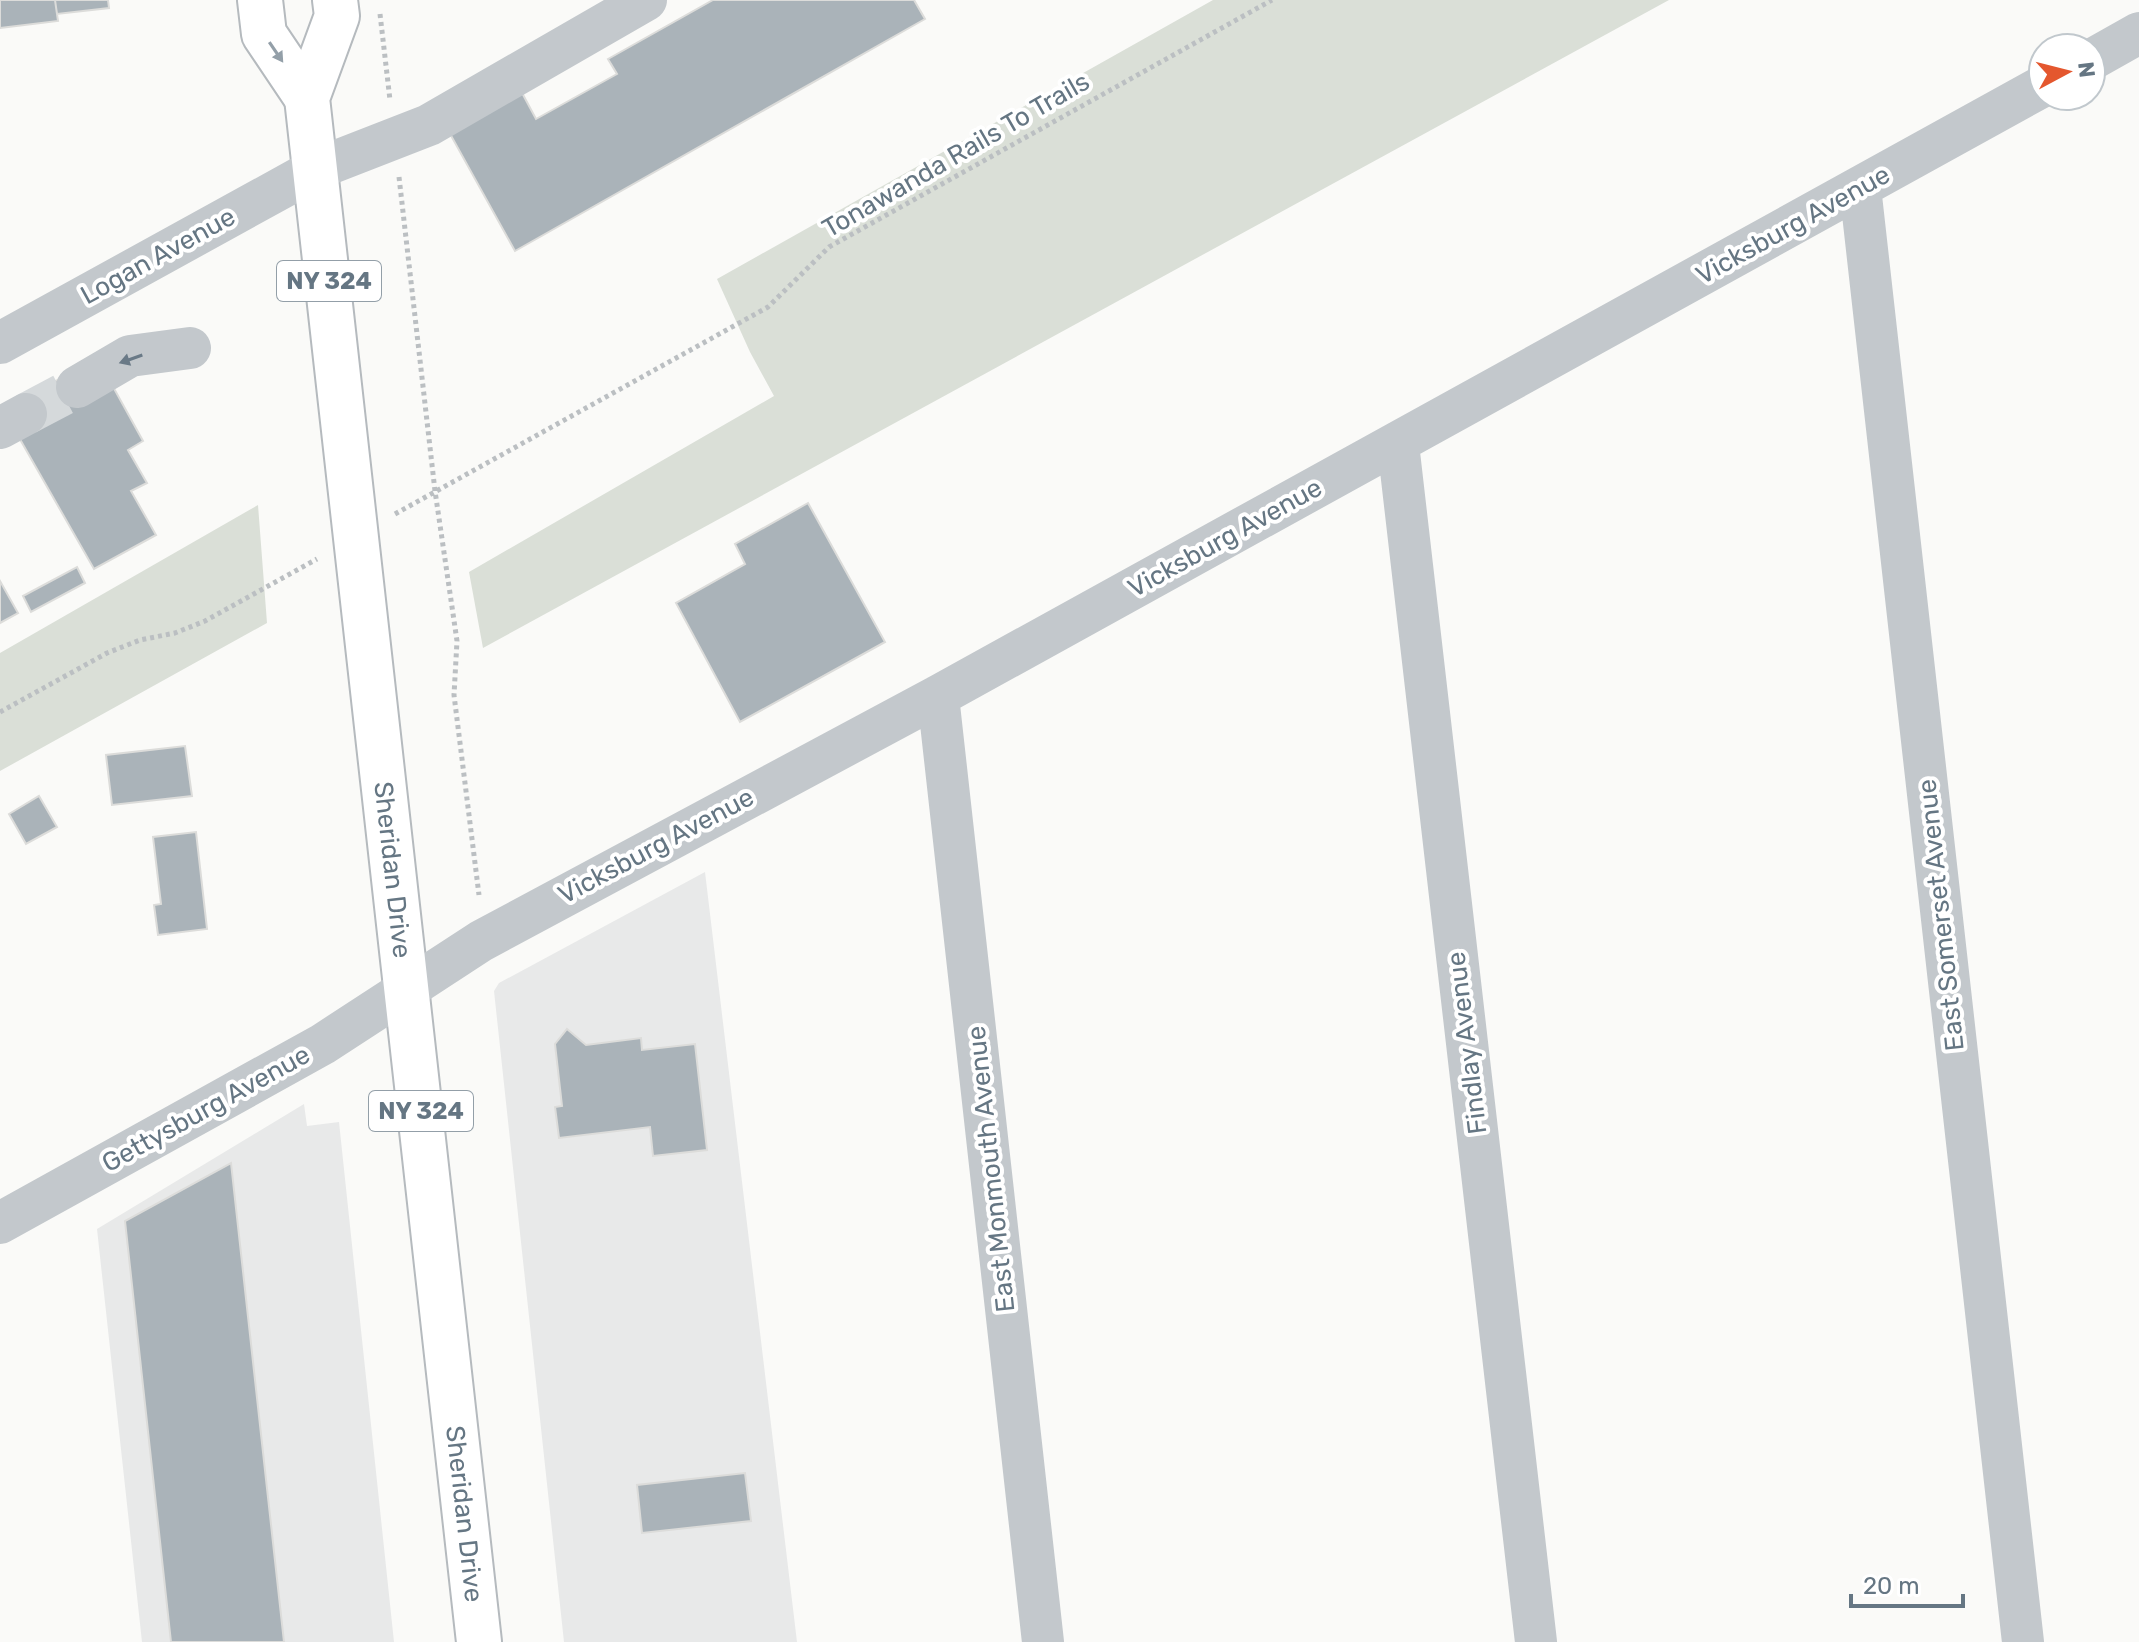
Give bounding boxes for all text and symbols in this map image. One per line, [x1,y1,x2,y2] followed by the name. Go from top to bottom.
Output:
[2027,32,2107,112] north arrow
[268,41,283,63] one-way arrow
[2072,60,2101,79] text: N
[817,66,1095,244] street label: Tonawanda Rails To Trails
[1691,159,1895,291] street label: Vicksburg Avenue
[75,201,241,311] street label: Logan Avenue
[277,261,381,301] road number: NY 324
[119,353,143,365] one-way arrow
[1123,472,1327,604] street label: Vicksburg Avenue
[1911,778,1971,1052] street label: East Somerset Avenue
[368,780,418,960] street label: Sheridan Drive
[553,781,759,911] street label: Vicksburg Avenue
[1440,950,1494,1136] street label: Findlay Avenue
[961,1024,1021,1314] street label: East Monmouth Avenue
[97,1039,315,1179] street label: Gettysburg Avenue
[369,1091,473,1131] road number: NY 324
[439,1424,490,1604] street label: Sheridan Drive
[1851,1558,1963,1608] scale bar
[1863,1572,1920,1600] text: 20 m

